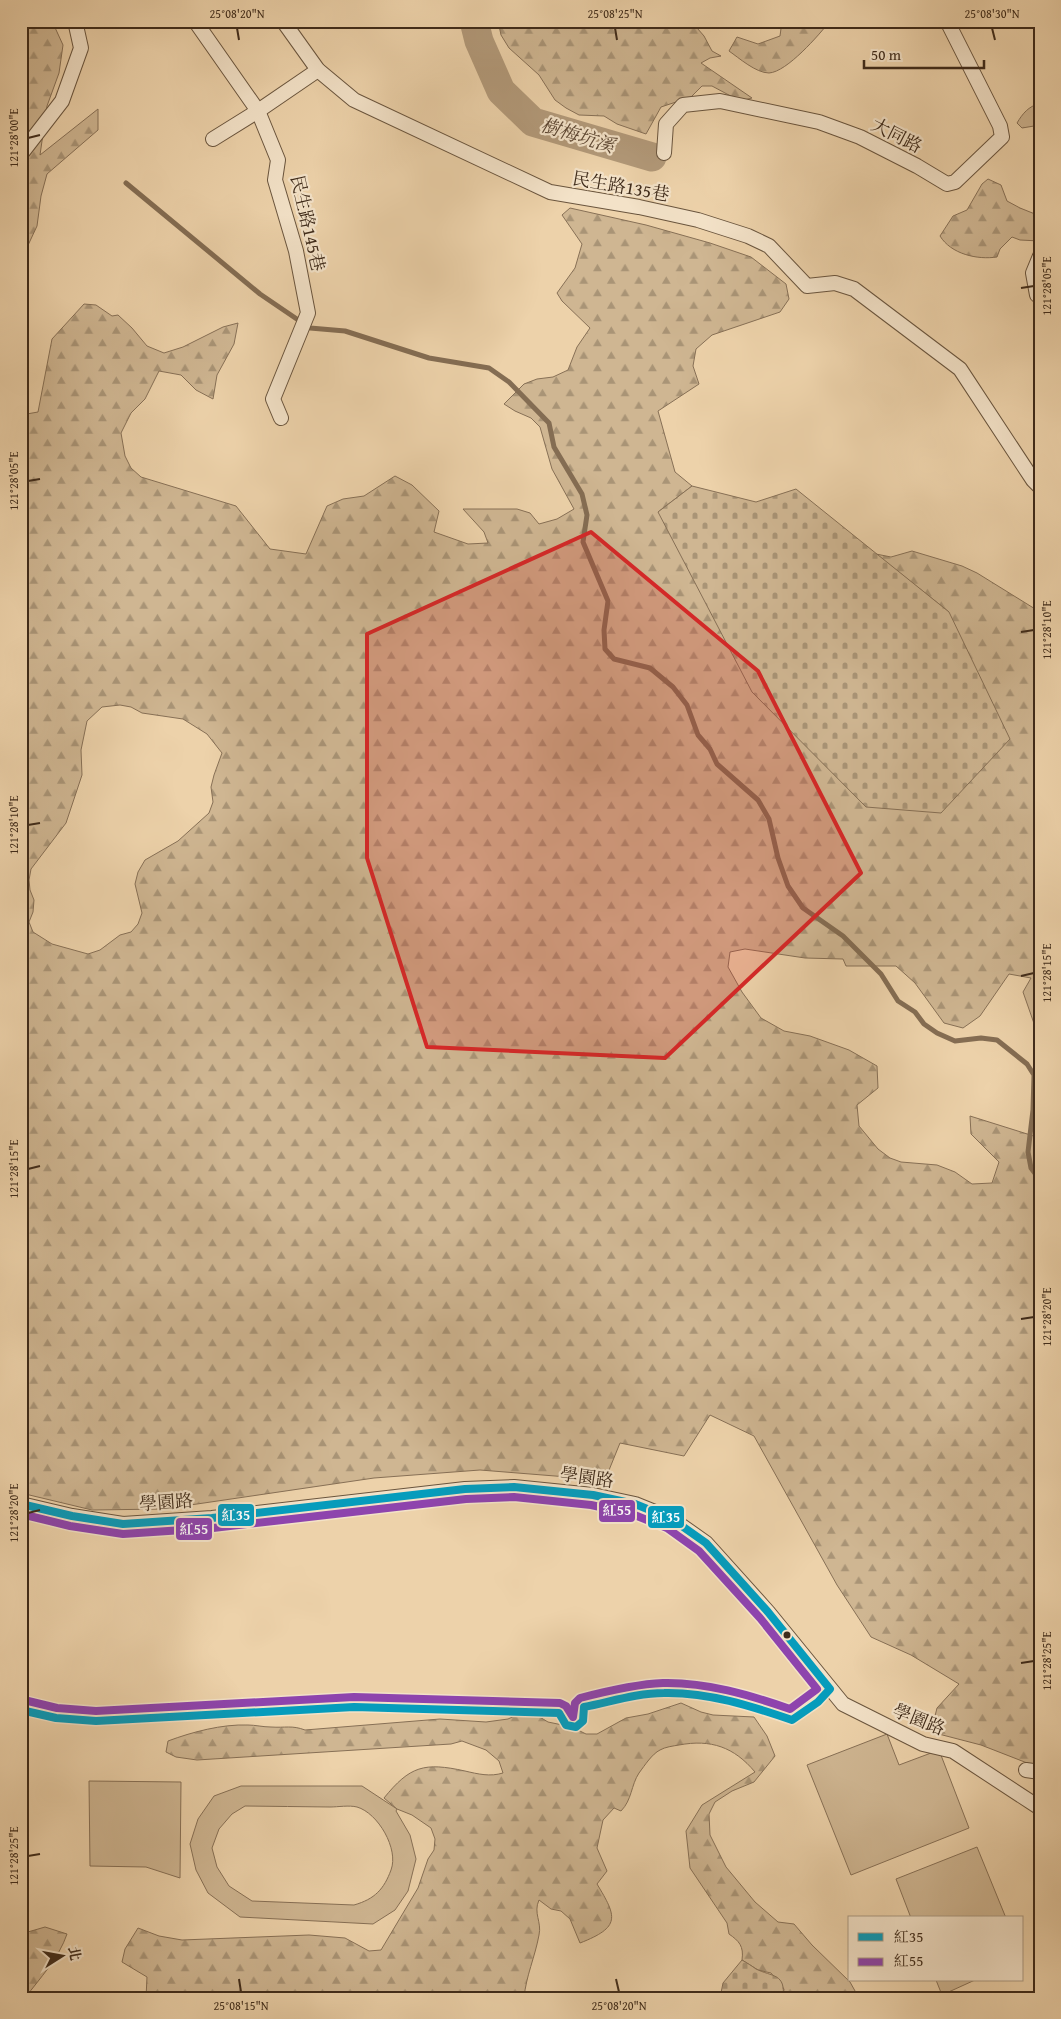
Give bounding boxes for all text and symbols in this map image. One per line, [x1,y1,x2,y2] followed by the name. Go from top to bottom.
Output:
[209,5,265,22] text: 25°08'20"N
[587,5,643,22] text: 25°08'25"N
[964,5,1020,22] text: 25°08'30"N
[864,38,984,70] scale bar
[871,44,902,65] text: 50 m
[5,108,22,168] text: 121°28'00"E
[538,110,620,160] water label: 樹梅坑溪
[867,111,927,159] street label: 大同路
[570,164,672,208] street label: 民生路135巷
[284,172,332,274] street label: 民生路145巷
[1038,256,1055,316] text: 121°28'05"E
[5,451,22,511] text: 121°28'05"E
[1038,600,1055,660] text: 121°28'10"E
[5,795,22,855] text: 121°28'10"E
[1038,943,1055,1003] text: 121°28'15"E
[5,1139,22,1199] text: 121°28'15"E
[1038,1287,1055,1347] text: 121°28'20"E
[558,1460,616,1494] street label: 學園路
[5,1483,22,1543] text: 121°28'20"E
[138,1487,194,1517] street label: 學園路
[598,1499,636,1523] line badge: 紅55
[603,1500,631,1520] text: 紅55
[217,1503,255,1527] line badge: 紅35
[222,1505,250,1525] text: 紅35
[647,1505,685,1529] line badge: 紅35
[652,1507,680,1527] text: 紅35
[175,1517,213,1541] line badge: 紅55
[180,1519,208,1539] text: 紅55
[782,1630,792,1640] unlabelled marker
[1038,1631,1055,1691] text: 121°28'25"E
[889,1696,949,1742] street label: 學園路
[5,1826,22,1886] text: 121°28'25"E
[848,1916,1024,1982] legend
[894,1926,923,1947] text: 紅35
[38,1932,88,1982] north arrow
[64,1945,86,1962] text: 北
[894,1950,923,1971] text: 紅55
[213,1997,269,2014] text: 25°08'15"N
[591,1997,647,2014] text: 25°08'20"N

